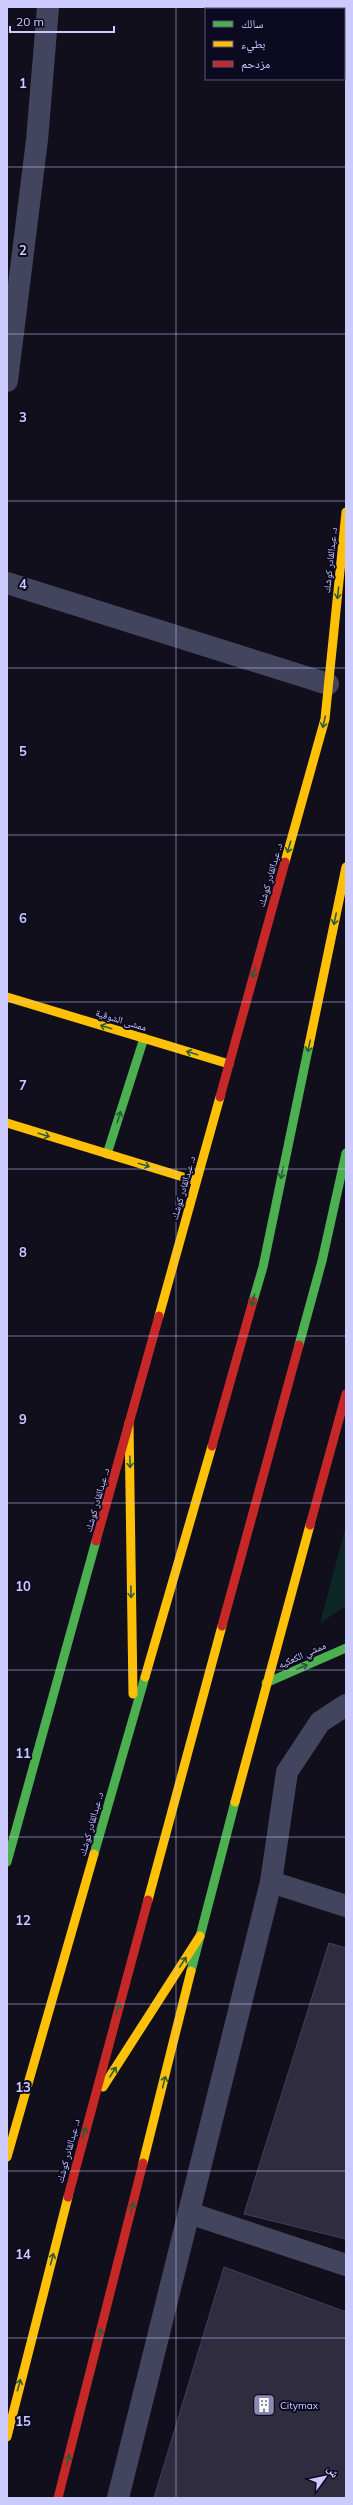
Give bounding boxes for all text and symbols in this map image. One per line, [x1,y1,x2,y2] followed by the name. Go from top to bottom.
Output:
[10,8,114,34] scale bar
[205,8,345,80] legend
[16,14,44,29] text: 20 m
[241,16,263,31] text: سالك
[241,36,265,54] text: بطيء
[241,56,270,72] text: مزدحم
[19,75,27,91] text: 1
[19,242,27,258] text: 2
[19,409,27,425] text: 3
[320,526,340,594] street label: د. عبدالقادر كوشك
[19,576,27,592] text: 4
[334,586,341,599] one-way arrow
[319,715,327,728] one-way arrow
[19,743,27,759] text: 5
[285,840,292,853] one-way arrow
[255,841,285,909] street label: د. عبدالقادر كوشك
[19,910,27,926] text: 6
[331,912,339,925] one-way arrow
[250,966,257,979] one-way arrow
[94,1006,149,1034] street label: ممشى الشوقية
[100,1023,113,1030] one-way arrow
[304,1039,312,1052] one-way arrow
[185,1049,198,1056] one-way arrow
[19,1077,27,1093] text: 7
[116,1110,123,1123] one-way arrow
[38,1132,51,1139] one-way arrow
[168,1154,198,1222] street label: د. عبدالقادر كوشك
[138,1162,151,1169] one-way arrow
[278,1166,286,1179] one-way arrow
[19,1244,27,1260] text: 8
[249,1293,256,1306] one-way arrow
[19,1411,27,1427] text: 9
[126,1455,134,1468] one-way arrow
[82,1466,112,1534] street label: د. عبدالقادر كوشك
[15,1578,31,1594] text: 10
[127,1585,135,1598] one-way arrow
[276,1639,329,1673] street label: ممشي الكعكيه
[296,1663,308,1670] one-way arrow
[15,1745,31,1761] text: 11
[76,1790,106,1858] street label: د. عبدالقادر كوشك
[15,1912,31,1928] text: 12
[180,1956,188,1968] one-way arrow
[115,2002,122,2015] one-way arrow
[109,2066,117,2077] one-way arrow
[160,2076,168,2089] one-way arrow
[15,2079,31,2095] text: 13
[53,2117,83,2185] street label: د. عبدالقادر كوشك
[81,2127,89,2140] one-way arrow
[129,2202,136,2215] one-way arrow
[15,2246,31,2262] text: 14
[48,2253,56,2266] one-way arrow
[97,2328,105,2341] one-way arrow
[16,2379,23,2392] one-way arrow
[251,2392,277,2418] building icon: Citymax
[280,2399,319,2412] place label: Citymax
[15,2413,31,2429] text: 15
[65,2454,72,2467] one-way arrow
[305,2457,345,2497] north arrow
[323,2463,343,2481] text: ش

